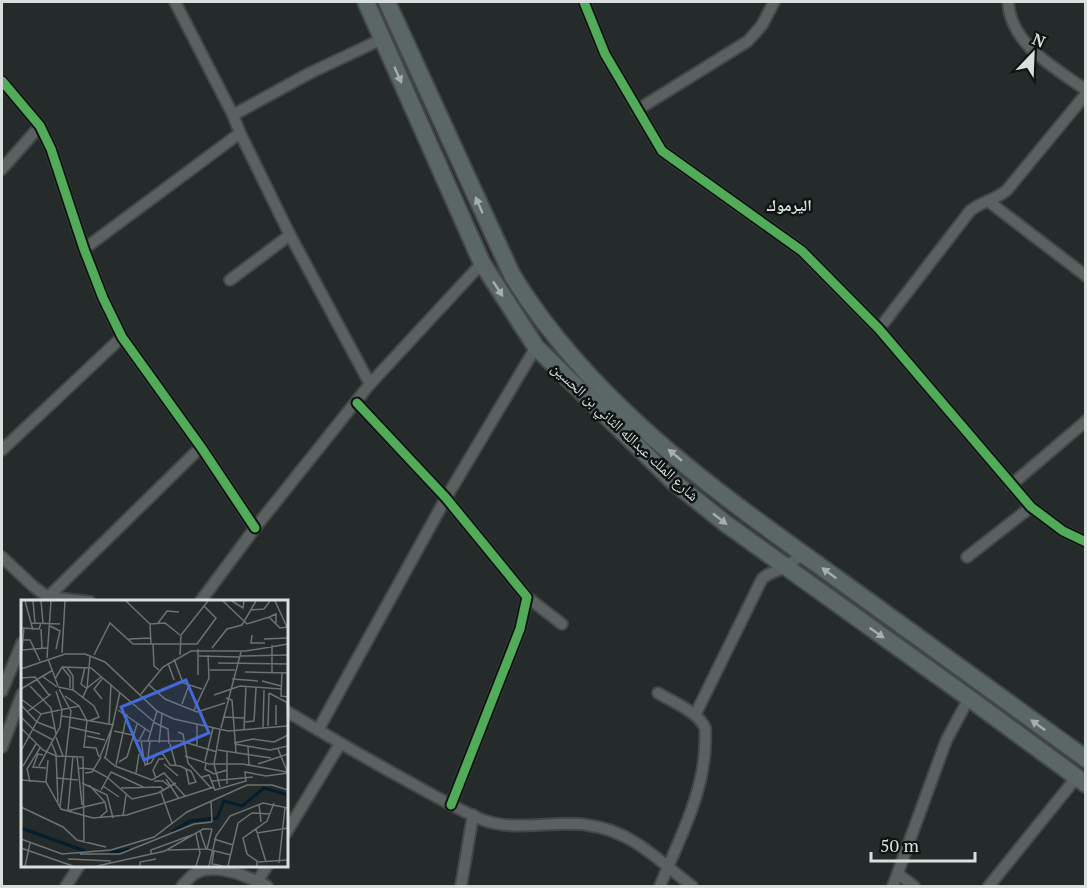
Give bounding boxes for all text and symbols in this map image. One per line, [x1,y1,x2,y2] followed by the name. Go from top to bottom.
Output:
[1003,24,1063,84] north arrow
[1029,28,1049,53] text: N
[393,66,402,83] one-way arrow
[766,194,812,216] district label: اليرموك
[474,196,484,214] one-way arrow
[493,281,504,297] one-way arrow
[546,358,704,507] street label: شارع الملك عبدالله الثاني بن الحسين
[667,448,683,461] one-way arrow
[712,512,728,525] one-way arrow
[822,567,838,579] one-way arrow
[21,600,288,867] inset map
[869,627,885,639] one-way arrow
[1031,719,1046,731] one-way arrow
[871,825,974,863] scale bar
[880,833,920,857] text: 50 m

